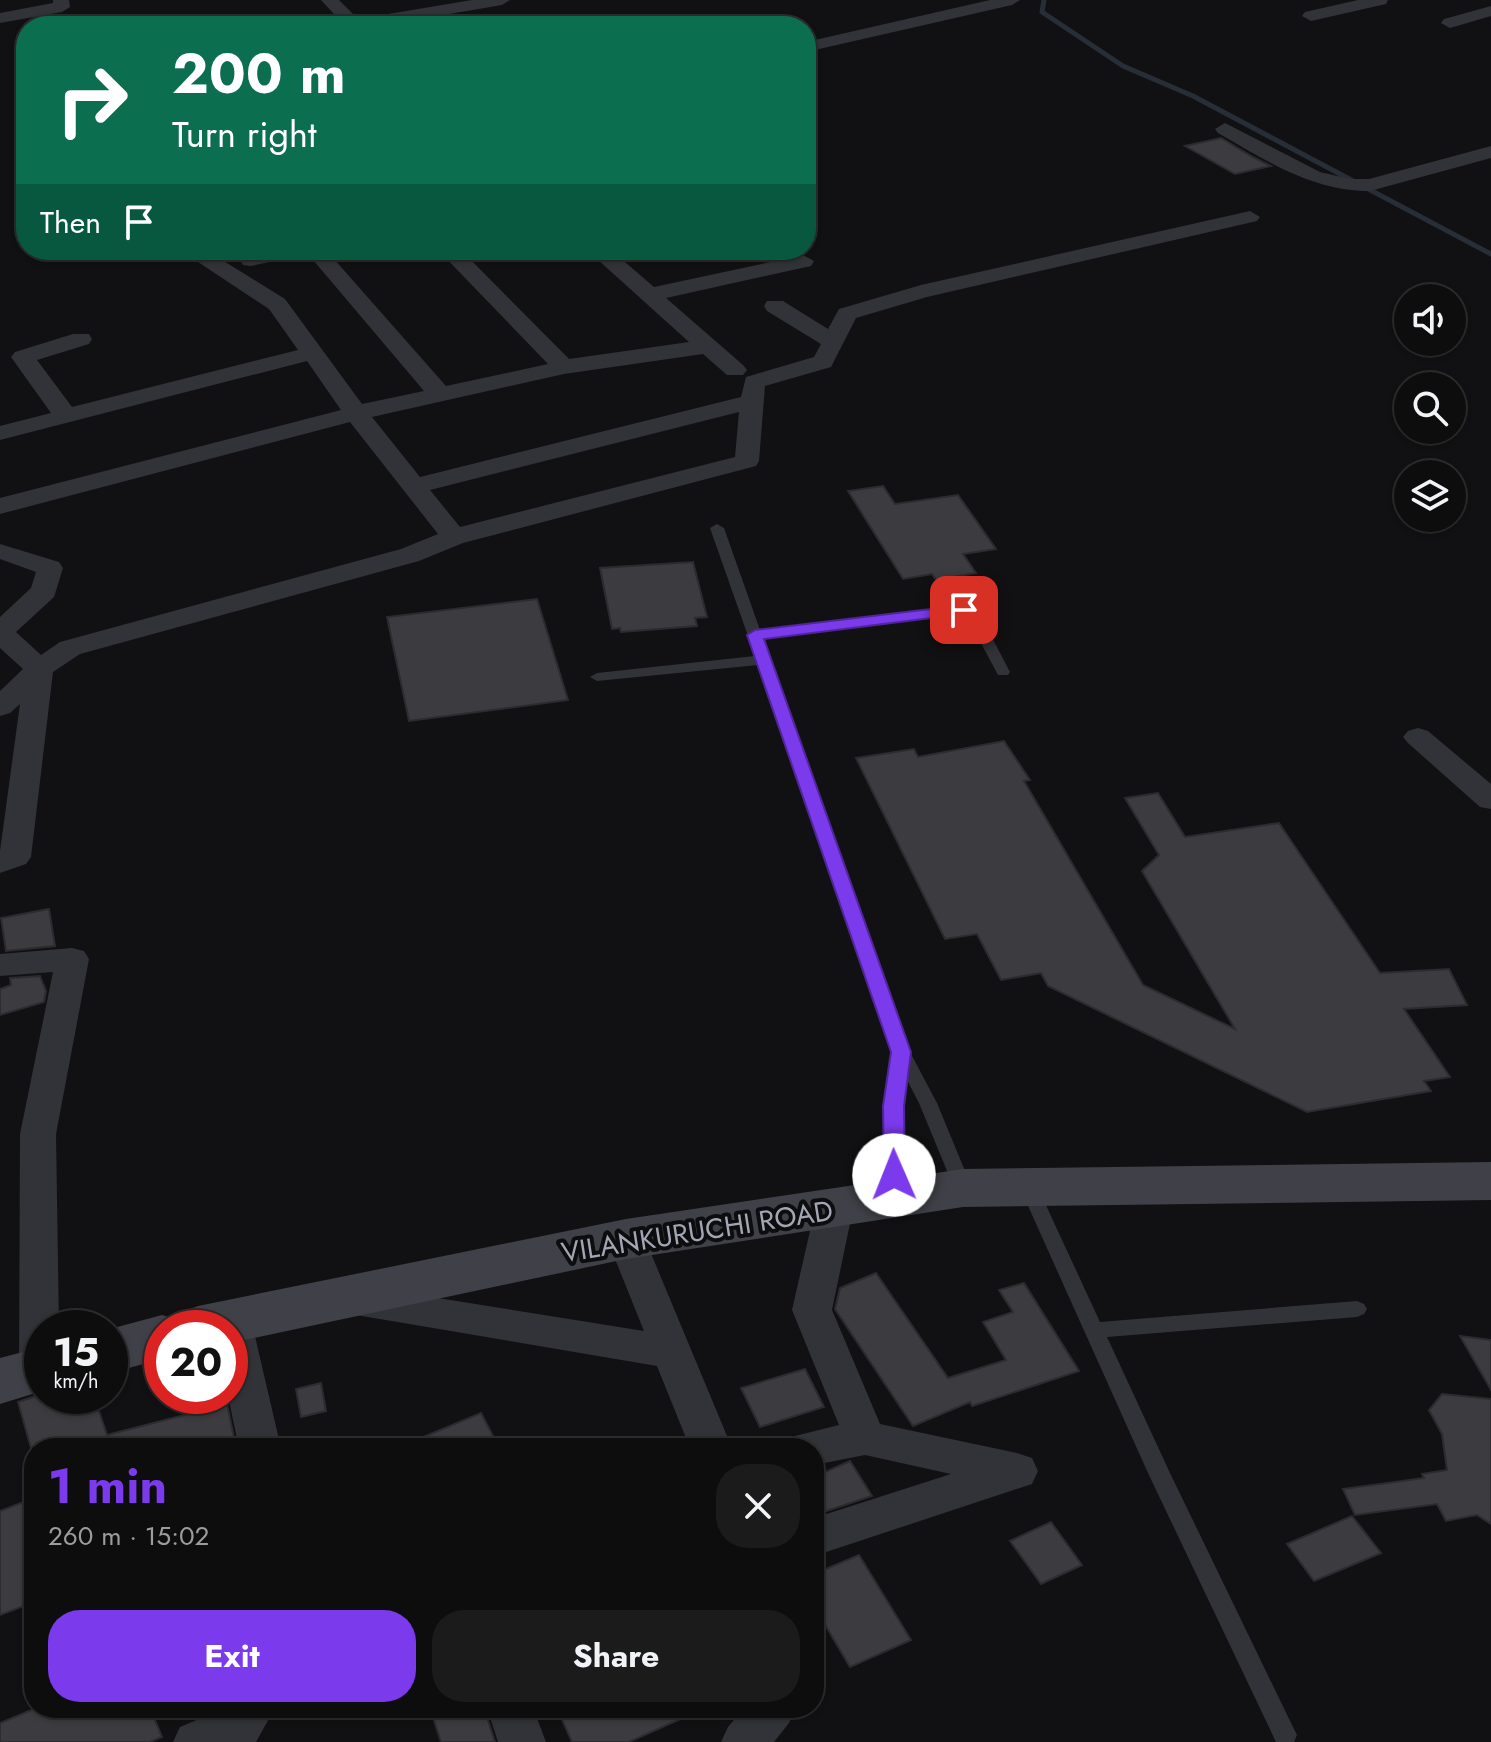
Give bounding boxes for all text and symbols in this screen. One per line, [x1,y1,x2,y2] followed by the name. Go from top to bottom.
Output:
[172,33,346,114] text: 200 m
[40,48,144,152] icon: right
[172,108,317,160] text: Turn right
[117,200,161,244] icon: arrive
[40,201,101,244] text: Then
[1394,284,1466,532] map controls
[1394,284,1466,356] button: sound
[1394,372,1466,444] button: search
[1394,460,1466,532] button: layers
[930,576,998,644] pin
[942,588,986,632] icon: arrive
[852,1133,936,1217] position arrow
[558,1190,836,1273] street label: VILANKURUCHI ROAD
[144,1310,248,1414] speed limit sign: 20
[53,1323,99,1381] text: 15
[53,1367,99,1396] text: km/h
[48,1452,167,1521] text: 1 min
[716,1464,800,1548] button: close
[48,1517,209,1555] text: 260 m · 15:02
[48,1610,416,1702] button: Exit
[432,1610,800,1702] button: Share

